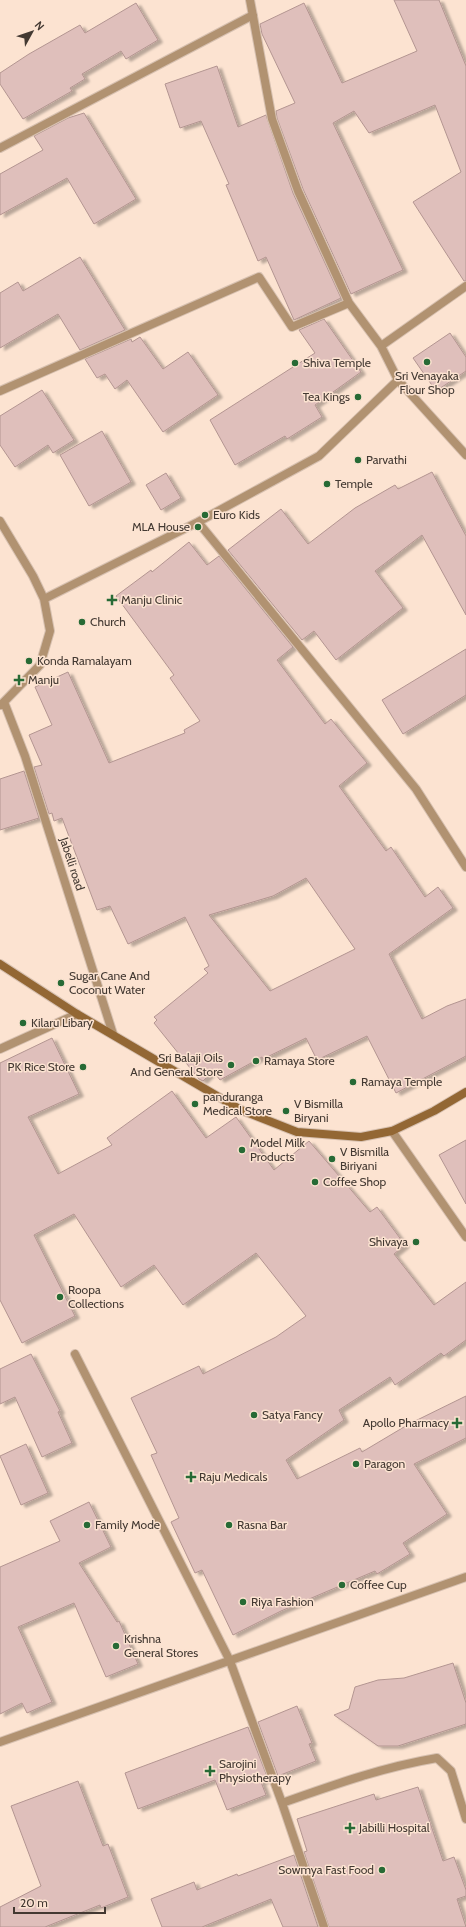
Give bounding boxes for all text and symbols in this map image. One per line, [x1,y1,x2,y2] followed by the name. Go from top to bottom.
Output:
[12,12,52,52] north arrow
[32,18,48,33] text: N
[303,355,371,370] place label: Shiva Temple
[422,357,432,367] marker: Sri Venayaka Flour Shop
[290,358,300,368] marker: Shiva Temple
[395,368,459,397] place label: Sri Venayaka Flour Shop
[303,389,350,404] place label: Tea Kings
[353,392,363,402] marker: Tea Kings
[366,452,407,467] place label: Parvathi
[353,455,363,465] marker: Parvathi
[335,476,373,491] place label: Temple
[322,479,332,489] marker: Temple
[213,507,260,522] place label: Euro Kids
[200,510,210,520] marker: Euro Kids
[132,519,190,534] place label: MLA House
[193,522,203,532] marker: MLA House
[121,592,183,607] place label: Manju Clinic
[106,594,118,606] marker: Manju Clinic
[90,614,126,629] place label: Church
[77,617,87,627] marker: Church
[37,653,132,668] place label: Konda Ramalayam
[24,656,34,666] marker: Konda Ramalayam
[28,672,59,687] place label: Manju
[13,674,25,686] marker: Manju
[57,834,88,892] street label: Jabelli road
[69,968,150,997] place label: Sugar Cane And Coconut Water
[56,978,66,988] marker: Sugar Cane And Coconut Water
[31,1015,93,1030] place label: Kilaru Libary
[18,1018,28,1028] marker: Kilaru Libary
[130,1050,223,1079] place label: Sri Balaji Oils And General Store
[264,1053,335,1068] place label: Ramaya Store
[251,1056,261,1066] marker: Ramaya Store
[8,1059,75,1074] place label: PK Rice Store
[226,1060,236,1070] marker: Sri Balaji Oils And General Store
[78,1062,88,1072] marker: PK Rice Store
[361,1074,442,1089] place label: Ramaya Temple
[348,1077,358,1087] marker: Ramaya Temple
[203,1089,272,1118] place label: panduranga Medical Store
[294,1096,343,1125] place label: V Bismilla Biryani
[190,1099,200,1109] marker: panduranga Medical Store
[281,1106,291,1116] marker: V Bismilla Biryani
[250,1135,306,1164] place label: Model Milk Products
[340,1144,389,1173] place label: V Bismilla Biriyani
[237,1145,247,1155] marker: Model Milk Products
[327,1154,337,1164] marker: V Bismilla Biriyani
[323,1174,387,1189] place label: Coffee Shop
[310,1177,320,1187] marker: Coffee Shop
[369,1234,408,1249] place label: Shivaya
[411,1237,421,1247] marker: Shivaya
[68,1282,124,1311] place label: Roopa Collections
[55,1292,65,1302] marker: Roopa Collections
[262,1407,323,1422] place label: Satya Fancy
[249,1410,259,1420] marker: Satya Fancy
[363,1415,449,1430] place label: Apollo Pharmacy
[452,1418,462,1428] marker: Apollo Pharmacy
[364,1456,406,1471] place label: Paragon
[351,1459,361,1469] marker: Paragon
[199,1469,267,1484] place label: Raju Medicals
[186,1472,196,1482] marker: Raju Medicals
[95,1517,160,1532] place label: Family Mode
[237,1517,287,1532] place label: Rasna Bar
[82,1520,92,1530] marker: Family Mode
[224,1520,234,1530] marker: Rasna Bar
[350,1577,407,1592] place label: Coffee Cup
[337,1580,347,1590] marker: Coffee Cup
[251,1594,314,1609] place label: Riya Fashion
[238,1597,248,1607] marker: Riya Fashion
[124,1631,198,1660] place label: Krishna General Stores
[111,1641,121,1651] marker: Krishna General Stores
[219,1756,291,1785] place label: Sarojini Physiotherapy
[204,1765,216,1777] marker: Sarojini Physiotherapy
[358,1820,430,1835] place label: Jabilli Hospital
[344,1822,356,1834] marker: Jabilli Hospital
[278,1862,374,1877] place label: Sowmya Fast Food
[377,1865,387,1875] marker: Sowmya Fast Food
[14,1889,105,1915] scale bar
[20,1895,48,1910] text: 20 m

